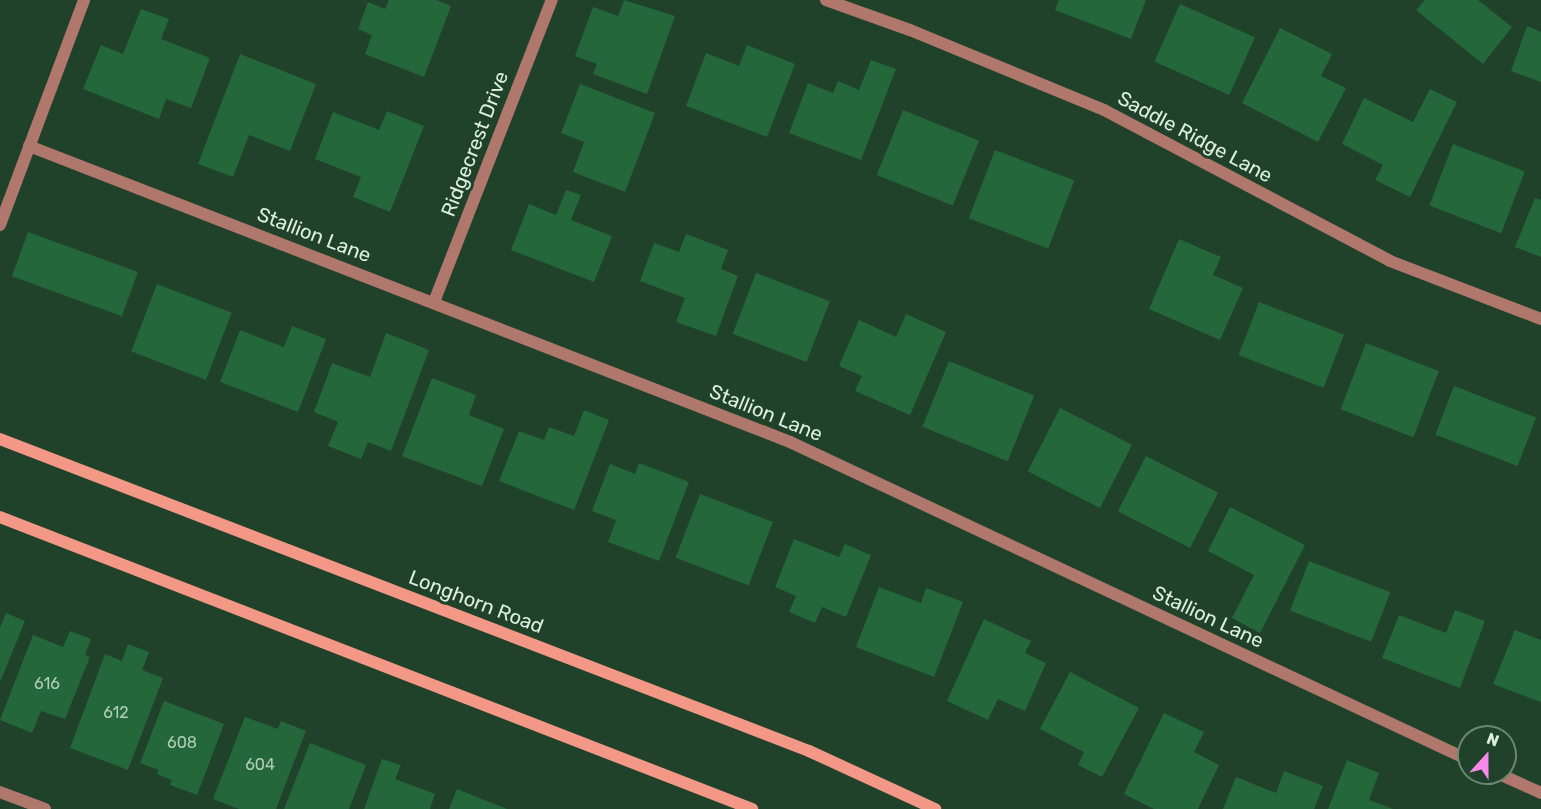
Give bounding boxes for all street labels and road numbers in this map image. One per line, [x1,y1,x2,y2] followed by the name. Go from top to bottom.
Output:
[436,68,514,220] street label: Ridgecrest Drive
[1114,86,1276,188] street label: Saddle Ridge Lane
[254,202,374,268] street label: Stallion Lane
[706,379,826,447] street label: Stallion Lane
[405,565,547,639] street label: Longhorn Road
[1149,581,1267,653] street label: Stallion Lane

